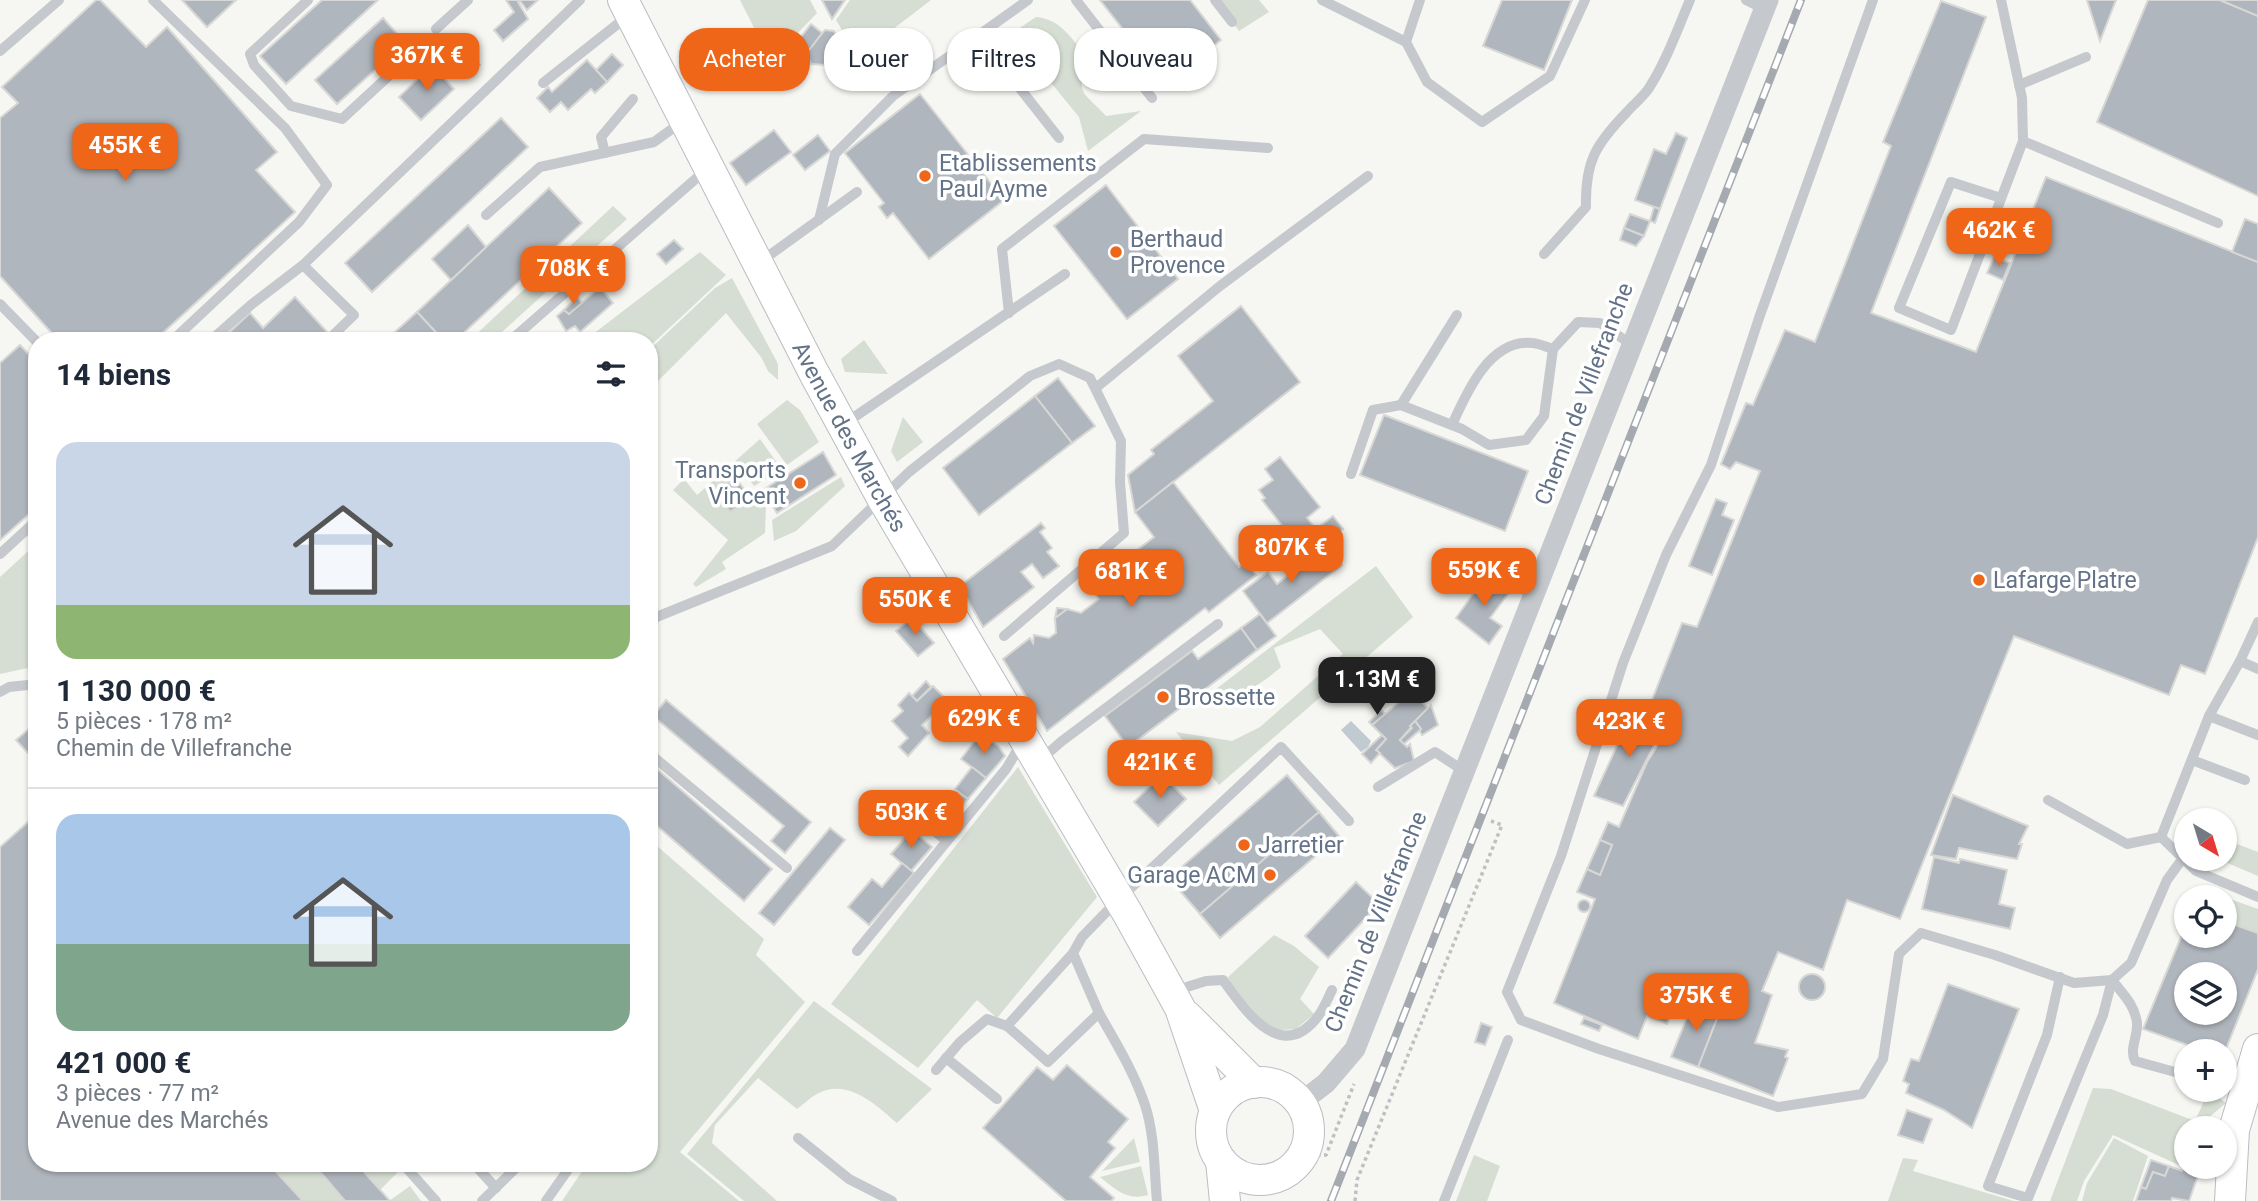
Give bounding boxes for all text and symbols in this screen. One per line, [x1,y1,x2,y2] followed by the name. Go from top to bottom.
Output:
[679,28,810,91] chip: Acheter
[824,28,933,91] chip: Louer
[947,28,1060,91] chip: Filtres
[1074,28,1217,91] chip: Nouveau
[370,34,484,93] pin: 367K €
[390,42,464,69] text: 367K €
[68,124,182,183] pin: 455K €
[88,132,162,159] text: 455K €
[939,150,1097,203] place label: Etablissements Paul Ayme
[917,168,933,184] marker: Etablissements Paul Ayme
[1942,208,2056,268] pin: 462K €
[1962,217,2036,244] text: 462K €
[1130,226,1225,279] place label: Berthaud Provence
[1108,244,1124,260] marker: Berthaud Provence
[516,246,630,306] pin: 708K €
[536,255,610,282] text: 708K €
[1529,279,1639,509] street label: Chemin de Villefranche
[787,337,912,537] street label: Avenue des Marchés
[592,355,630,393] icon: filters
[56,357,171,392] text: 14 biens
[675,457,786,510] place label: Transports Vincent
[792,475,808,491] marker: Transports Vincent
[280,487,406,613] icon: home
[1234,526,1348,585] pin: 807K €
[1254,534,1328,561] text: 807K €
[1427,548,1541,608] pin: 559K €
[1074,550,1188,609] pin: 681K €
[1447,557,1521,584] text: 559K €
[1094,558,1168,585] text: 681K €
[1993,567,2137,594] place label: Lafarge Platre
[1971,572,1987,588] marker: Lafarge Platre
[858,578,972,637] pin: 550K €
[878,586,952,613] text: 550K €
[1312,658,1442,717] pin: 1.13M €
[1334,666,1420,693] text: 1.13M €
[56,673,216,708] text: 1 130 000 €
[1177,684,1275,711] place label: Brossette
[1155,689,1171,705] marker: Brossette
[927,696,1041,756] pin: 629K €
[1572,700,1686,759] pin: 423K €
[947,705,1021,732] text: 629K €
[56,708,232,735] text: 5 pièces · 178 m²
[1592,708,1666,735] text: 423K €
[56,735,292,762] text: Chemin de Villefranche
[1103,740,1217,800] pin: 421K €
[1123,749,1197,776] text: 421K €
[854,790,968,850] pin: 503K €
[874,799,948,826] text: 503K €
[1319,808,1433,1036] street label: Chemin de Villefranche
[2174,808,2236,872] north arrow
[2174,808,2237,1179] map controls
[1258,832,1344,859] place label: Jarretier
[1236,837,1252,853] marker: Jarretier
[280,859,406,985] icon: home
[1127,862,1256,889] place label: Garage ACM
[1262,867,1278,883] marker: Garage ACM
[2174,885,2237,948] button: locate
[2174,962,2237,1025] button: layers
[1639,974,1753,1033] pin: 375K €
[1659,982,1733,1009] text: 375K €
[2174,1039,2237,1102] button: +
[56,1045,191,1080] text: 421 000 €
[56,1080,219,1107] text: 3 pièces · 77 m²
[56,1107,269,1134] text: Avenue des Marchés
[2174,1116,2237,1179] button: −

